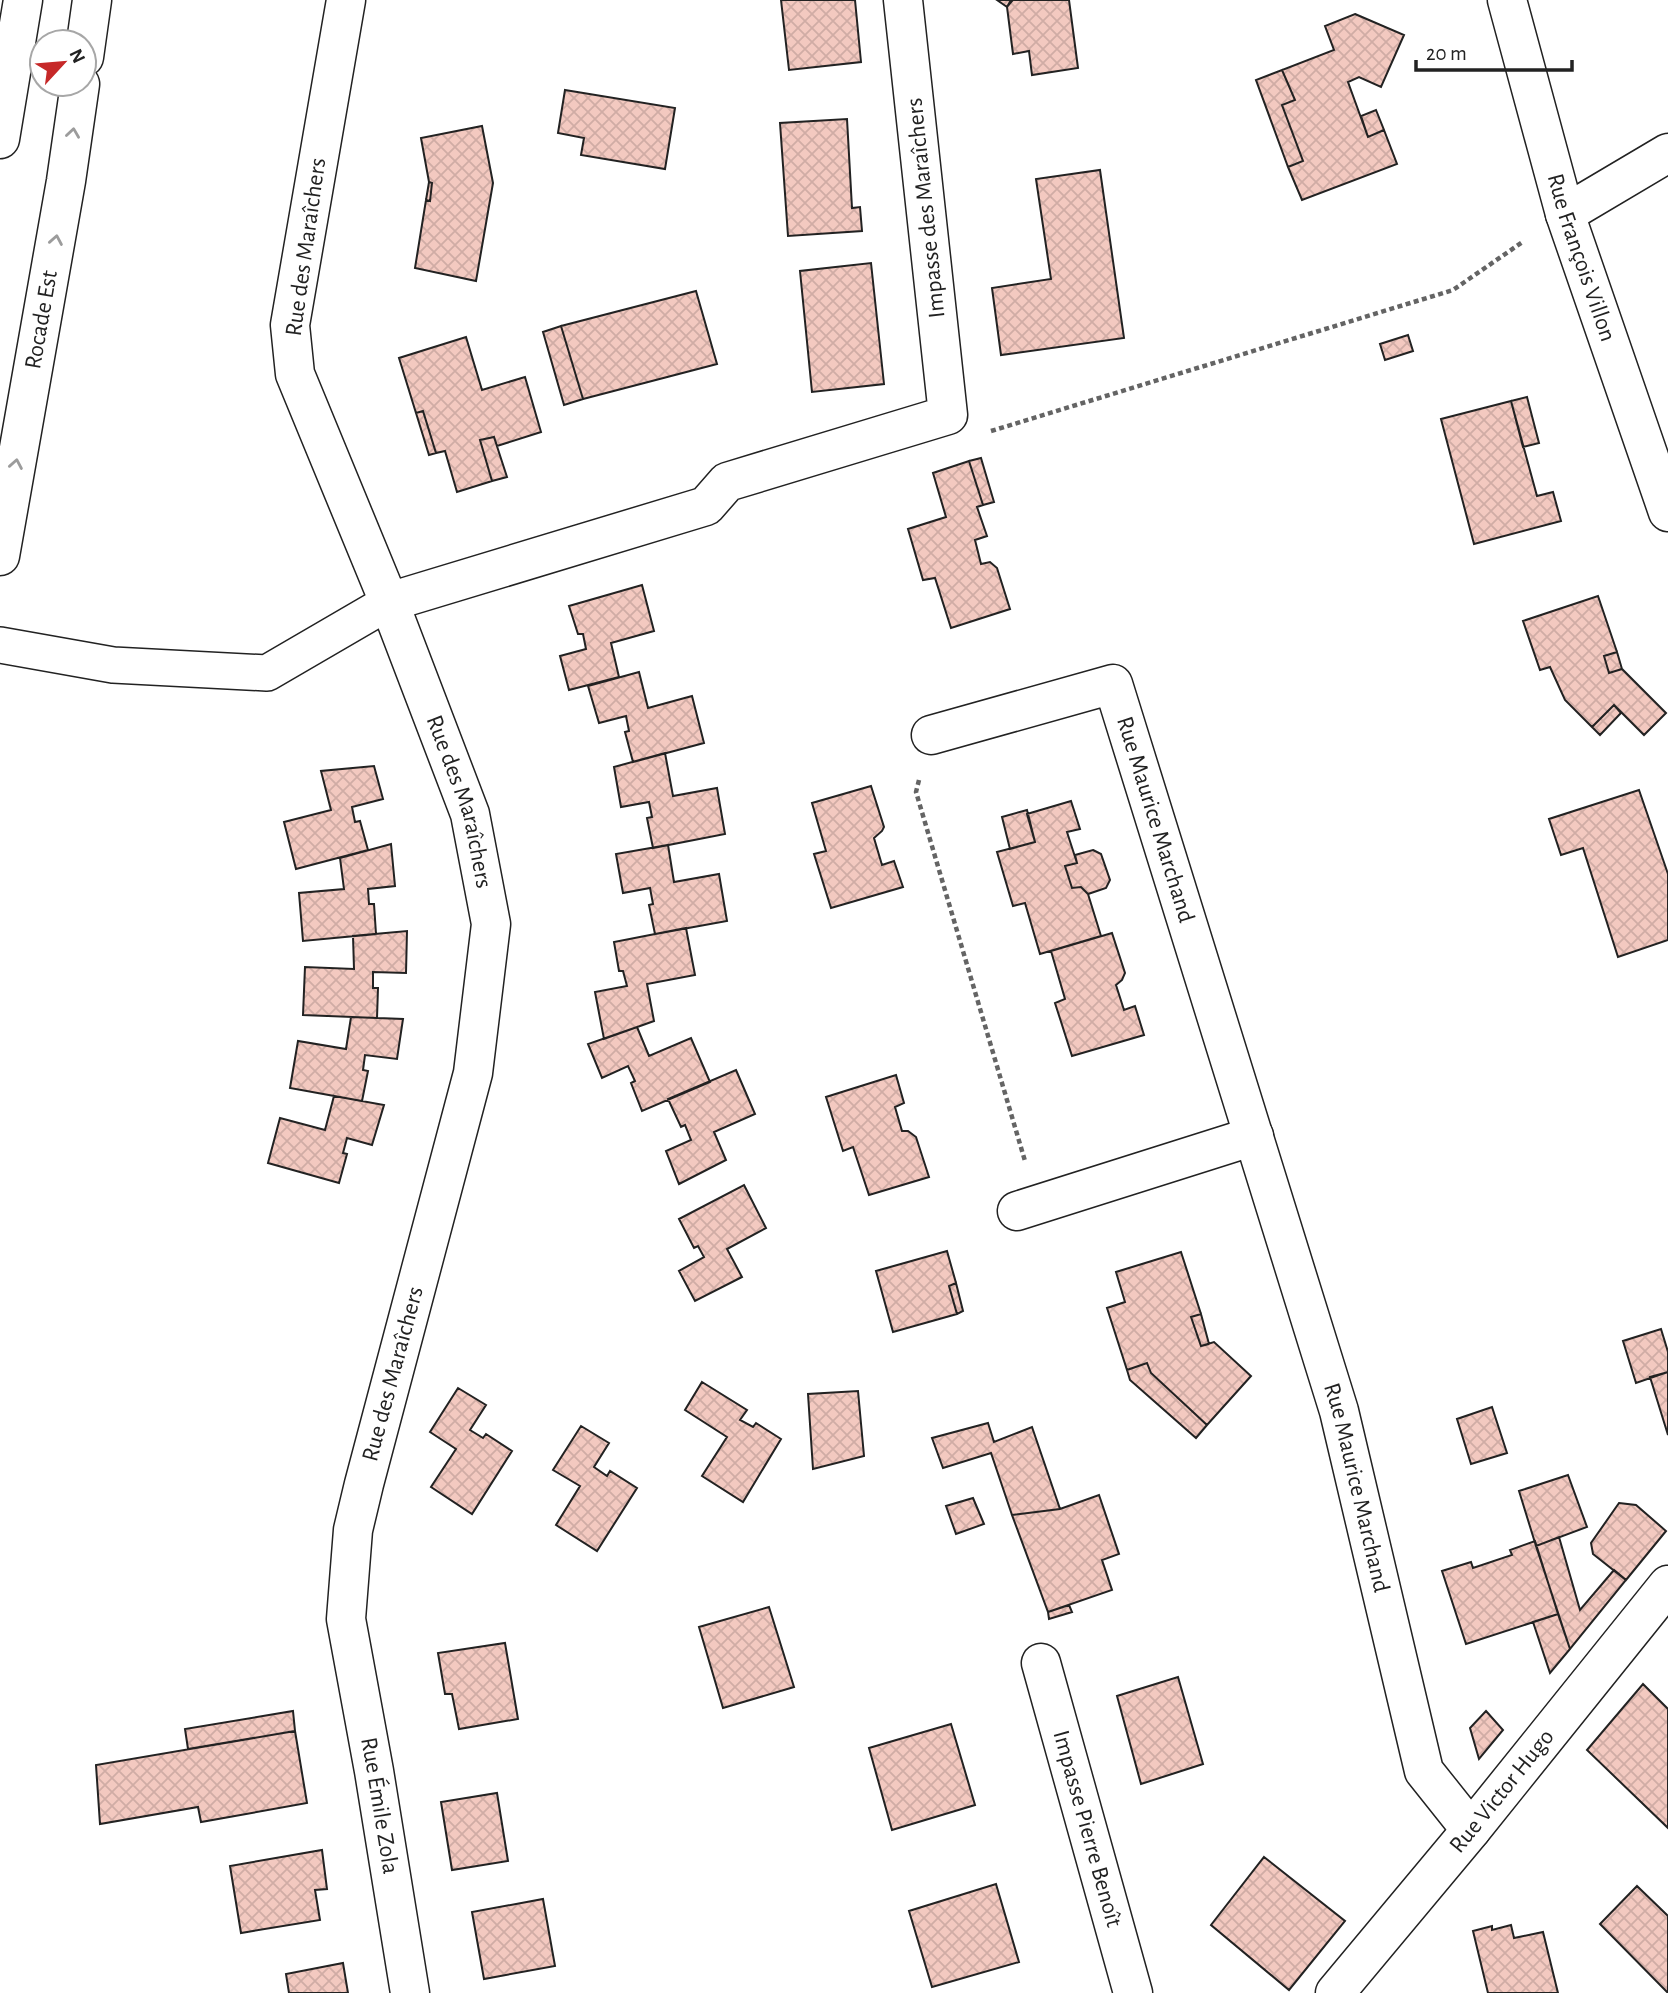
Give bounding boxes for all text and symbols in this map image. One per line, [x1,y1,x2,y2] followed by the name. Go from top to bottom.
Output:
[28,28,98,98] north arrow
[1416,28,1572,72] scale bar
[1426,43,1467,64] text: 20 m
[65,46,88,66] text: N
[903,97,949,319] street label: Impasse des Maraîchers
[65,127,80,139] one-way arrow
[282,156,330,338] street label: Rue des Maraîchers
[1543,171,1620,345] street label: Rue François Villon
[47,234,62,246] one-way arrow
[21,268,62,371] street label: Rocade Est
[8,459,23,470] one-way arrow
[421,712,496,890] street label: Rue des Maraîchers
[1112,714,1198,926] street label: Rue Maurice Marchand
[358,1284,428,1464] street label: Rue des Maraîchers
[1319,1380,1393,1595] street label: Rue Maurice Marchand
[1445,1725,1559,1858] street label: Rue Victor Hugo
[1048,1728,1126,1930] street label: Impasse Pierre Benoît
[356,1735,403,1876] street label: Rue Émile Zola

